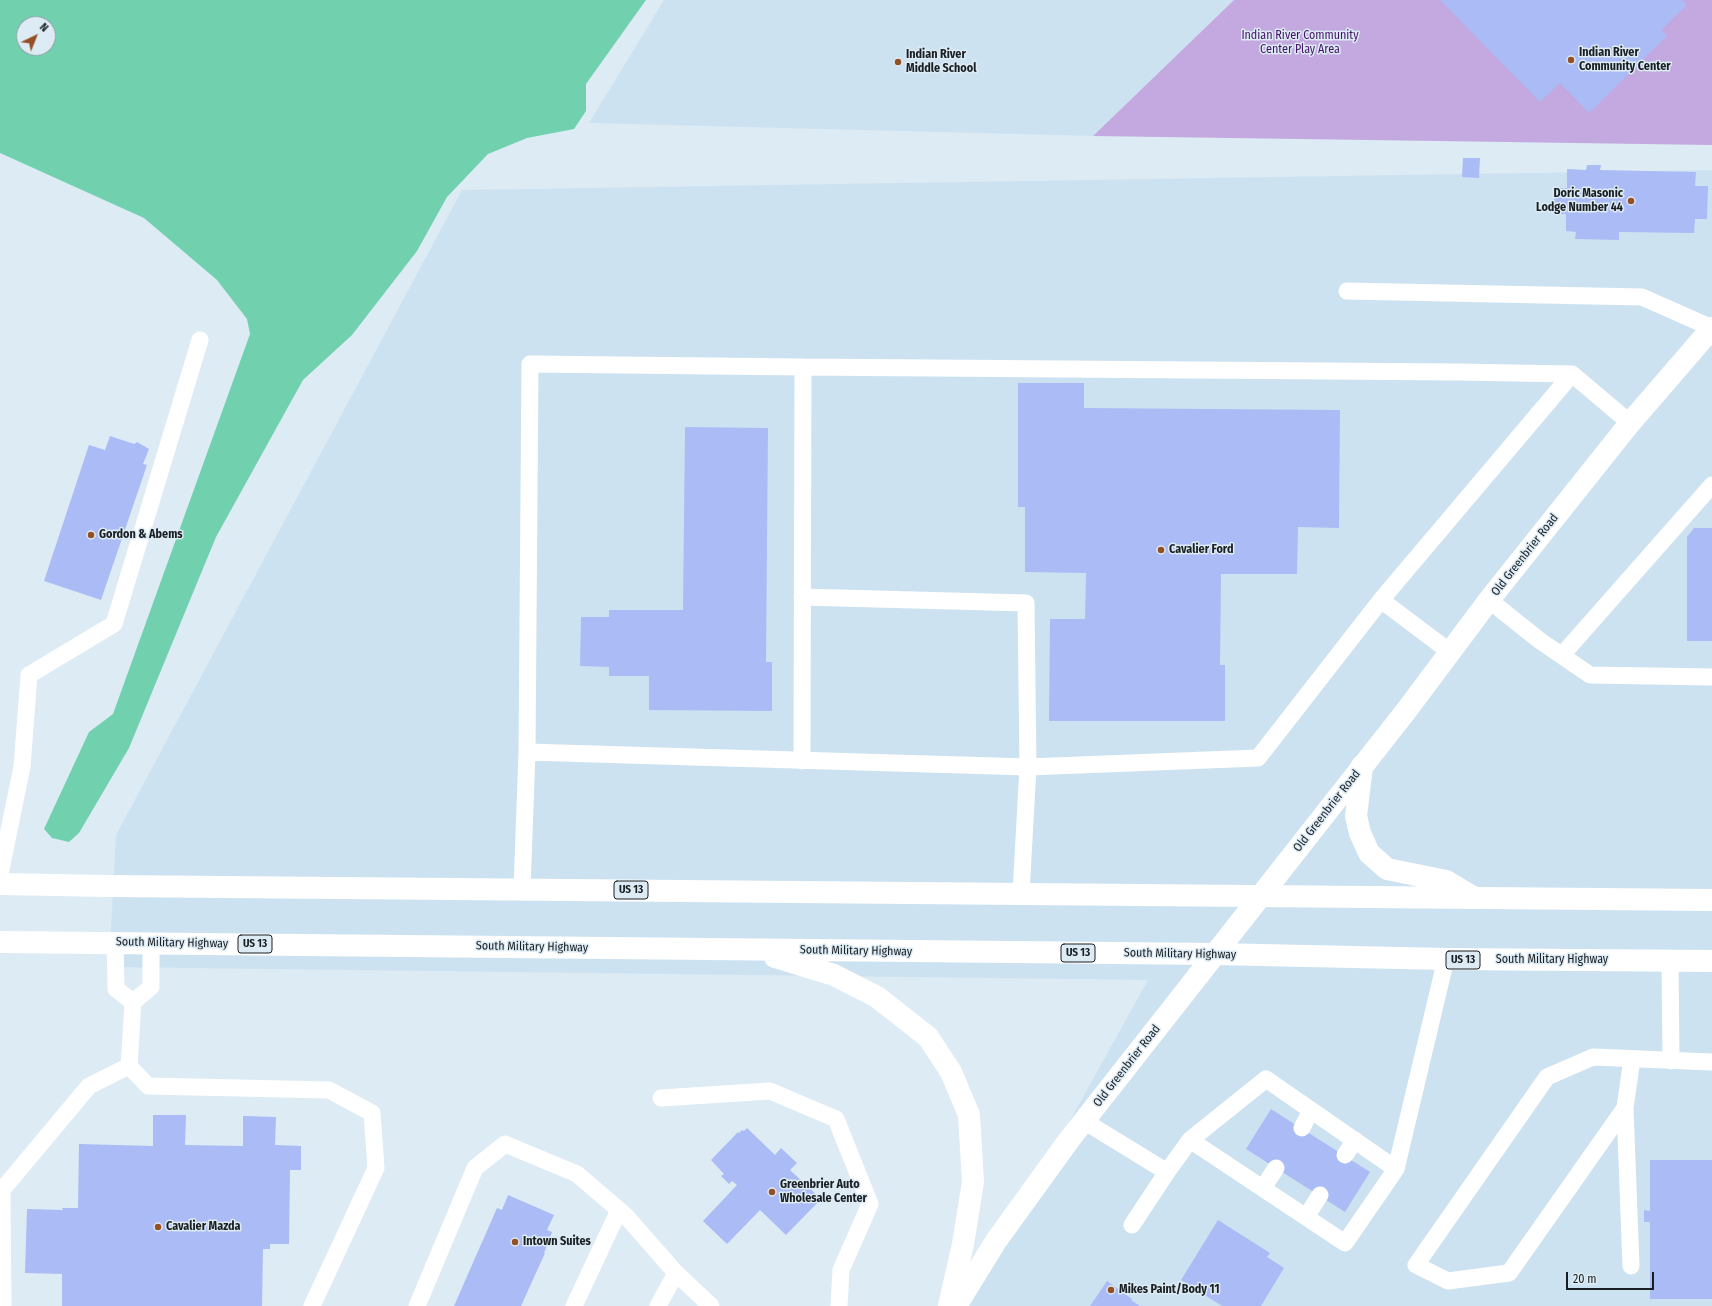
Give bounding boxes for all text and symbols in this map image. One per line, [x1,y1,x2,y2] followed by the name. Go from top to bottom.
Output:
[16,16,56,56] north arrow
[37,21,51,35] text: N
[1241,29,1359,57] park label: Indian River Community Center Play Area
[1579,46,1671,74] place label: Indian River Community Center
[906,48,976,76] place label: Indian River Middle School
[1566,55,1576,65] marker: Indian River Community Center
[893,57,903,67] marker: Indian River Middle School
[1536,187,1623,215] place label: Doric Masonic Lodge Number 44
[1626,196,1636,206] marker: Doric Masonic Lodge Number 44
[1488,511,1562,599] street label: Old Greenbrier Road
[99,528,183,542] place label: Gordon & Abems
[86,530,96,540] marker: Gordon & Abems
[1169,543,1233,557] place label: Cavalier Ford
[1156,545,1166,555] marker: Cavalier Ford
[1290,767,1364,855] street label: Old Greenbrier Road
[614,881,648,899] road number: US 13
[116,935,228,951] street label: South Military Highway
[238,935,272,953] road number: US 13
[476,939,588,955] street label: South Military Highway
[800,943,912,959] street label: South Military Highway
[1061,944,1095,962] road number: US 13
[1124,946,1236,962] street label: South Military Highway
[1446,951,1480,969] road number: US 13
[1496,953,1608,967] street label: South Military Highway
[1090,1022,1164,1110] street label: Old Greenbrier Road
[780,1178,867,1206] place label: Greenbrier Auto Wholesale Center
[767,1187,777,1197] marker: Greenbrier Auto Wholesale Center
[166,1220,241,1234] place label: Cavalier Mazda
[153,1222,163,1232] marker: Cavalier Mazda
[523,1235,591,1249] place label: Intown Suites
[510,1237,520,1247] marker: Intown Suites
[1568,1264,1656,1290] scale bar
[1573,1272,1597,1286] text: 20 m
[1119,1283,1219,1297] place label: Mikes Paint/Body 11
[1106,1285,1116,1295] marker: Mikes Paint/Body 11

